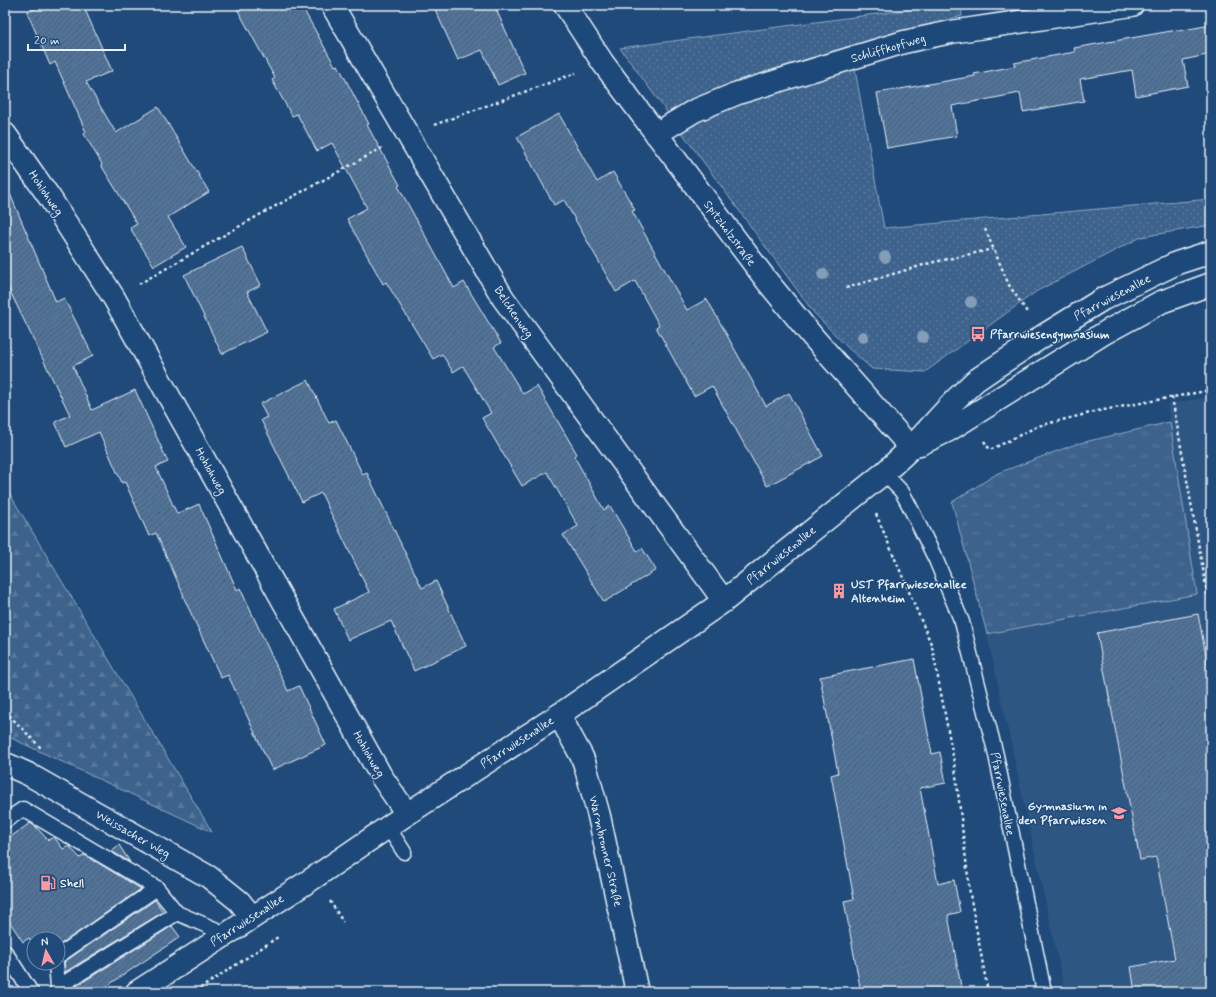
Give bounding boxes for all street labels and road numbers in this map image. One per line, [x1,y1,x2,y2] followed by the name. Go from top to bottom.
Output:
[849,31,927,67] street label: Schliffkopfweg
[24,168,66,219] street label: Hohlohweg
[699,198,759,270] street label: Spitzholzstraße
[1071,271,1154,325] street label: Pfarrwiesenallee
[490,283,536,342] street label: Belchenweg
[191,445,230,498] street label: Hohlohweg
[744,523,820,589] street label: Pfarrwiesenallee
[478,713,558,773] street label: Pfarrwiesenallee
[348,728,388,781] street label: Hohlohweg
[986,751,1018,837] street label: Pfarrwiesenallee
[584,794,626,908] street label: Warmbronner Straße
[92,807,173,863] street label: Weissacher Weg
[208,891,288,951] street label: Pfarrwiesenallee

